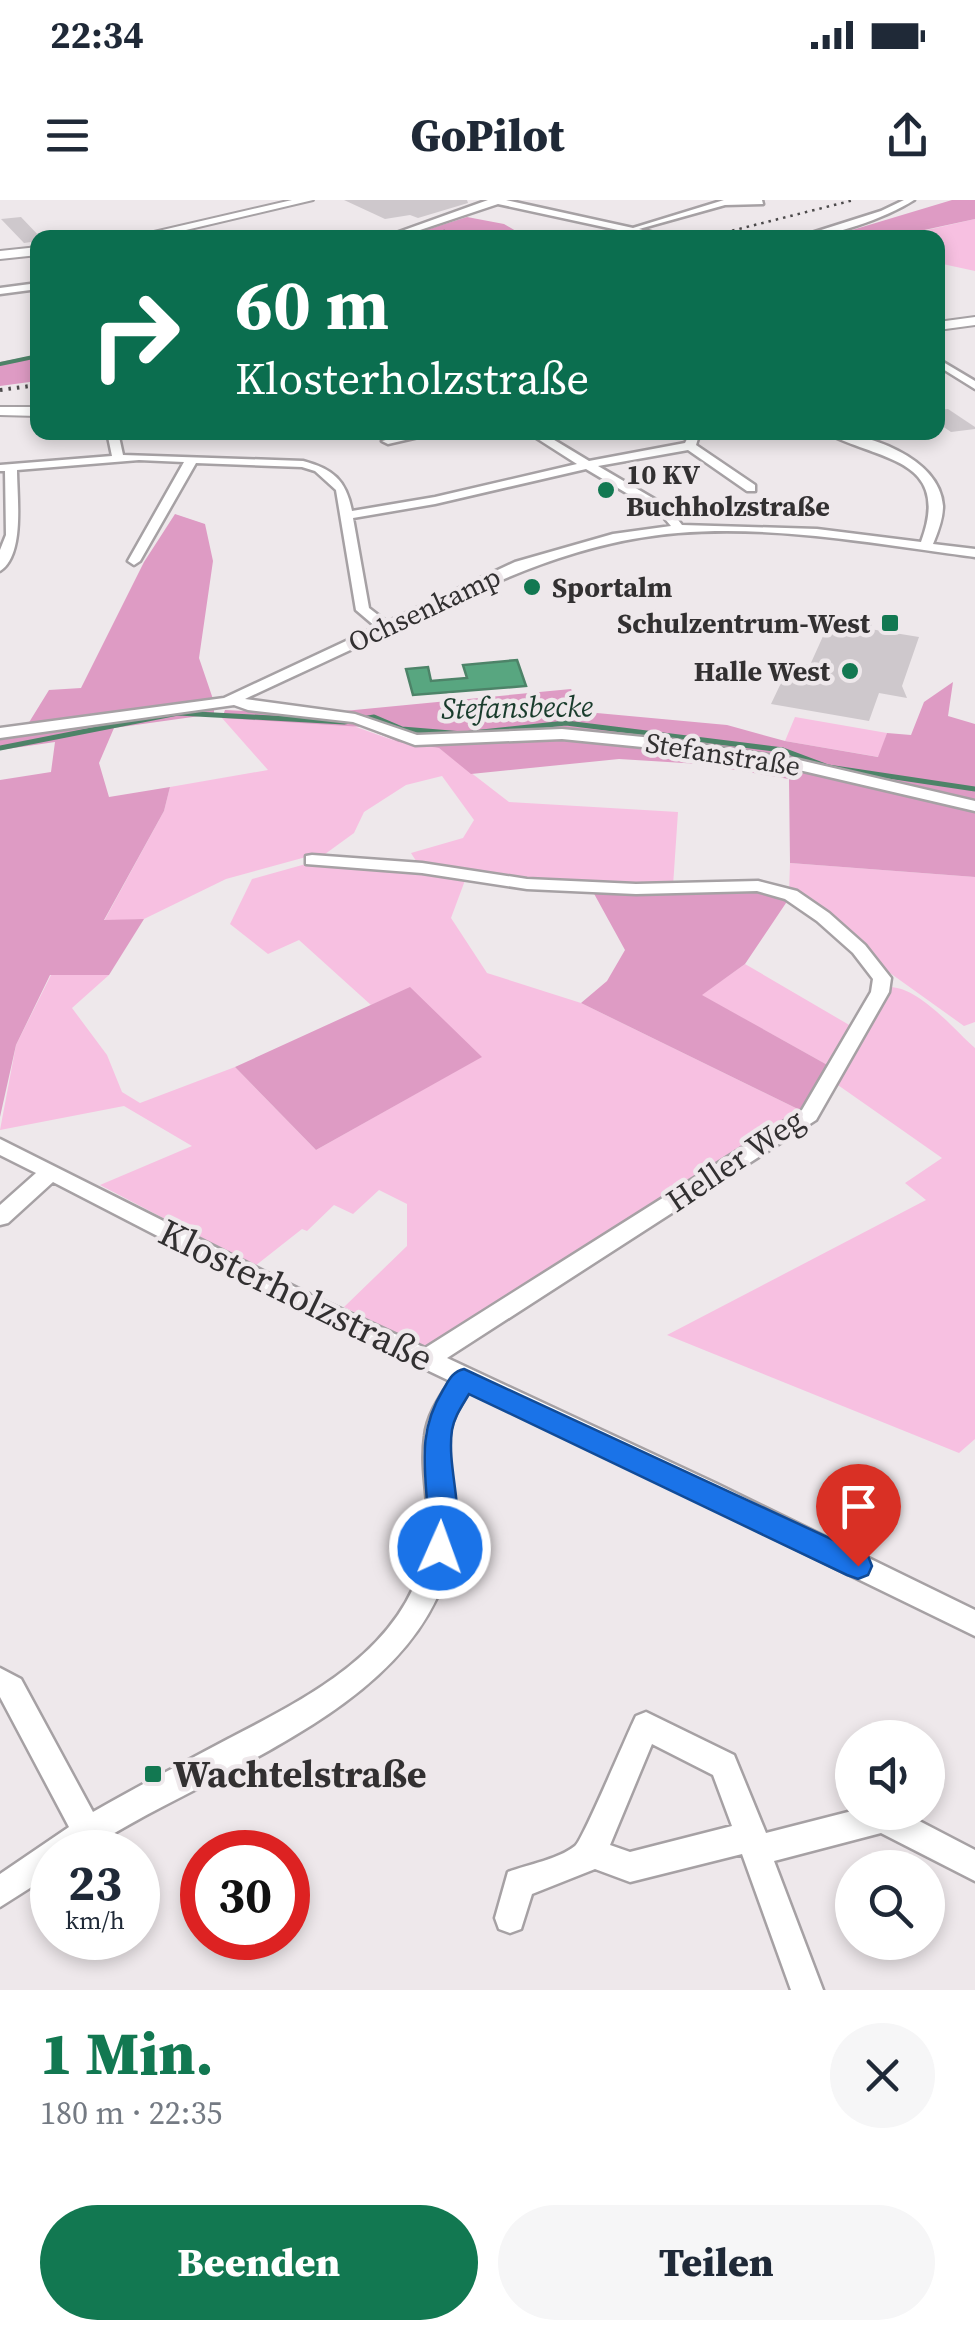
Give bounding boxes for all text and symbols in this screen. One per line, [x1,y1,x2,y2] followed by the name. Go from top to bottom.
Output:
[50,9,144,61] text: 22:34
[411,104,565,166] text: GoPilot
[40,108,95,163] icon: menu
[880,108,935,163] icon: share
[235,256,389,352] text: 60 m
[70,270,200,400] icon: right
[235,347,589,409] text: Klosterholzstraße
[626,455,830,525] place label: 10 KV Buchholzstraße
[595,479,617,501] marker: 10 KV Buchholzstraße
[342,557,506,661] street label: Ochsenkamp
[552,568,673,606] place label: Sportalm
[521,576,543,598] marker: Sportalm
[617,604,871,642] place label: Schulzentrum-West
[879,612,901,634] marker: Schulzentrum-West
[694,652,831,690] place label: Halle West
[839,660,861,682] marker: Halle West
[441,685,593,729] water label: Stefansbecke
[643,723,803,785] street label: Stefanstraße
[657,1098,813,1222] street label: Heller Weg
[150,1206,442,1384] street label: Klosterholzstraße
[816,1464,901,1567] pin
[831,1479,886,1534] icon: arrive
[388,1496,492,1600] position arrow
[835,1720,945,1960] map controls
[835,1720,945,1830] button: sound
[173,1748,427,1800] place label: Wachtelstraße
[142,1763,164,1785] marker: Wachtelstraße
[180,1830,310,1960] speed limit sign: 30
[68,1848,122,1917] text: 23
[835,1850,945,1960] button: search
[65,1903,125,1937] text: km/h
[40,2012,214,2094] text: 1 Min.
[830,2023,935,2128] button: close
[40,2091,222,2135] text: 180 m · 22:35
[40,2205,478,2320] button: Beenden
[498,2205,935,2320] button: Teilen

